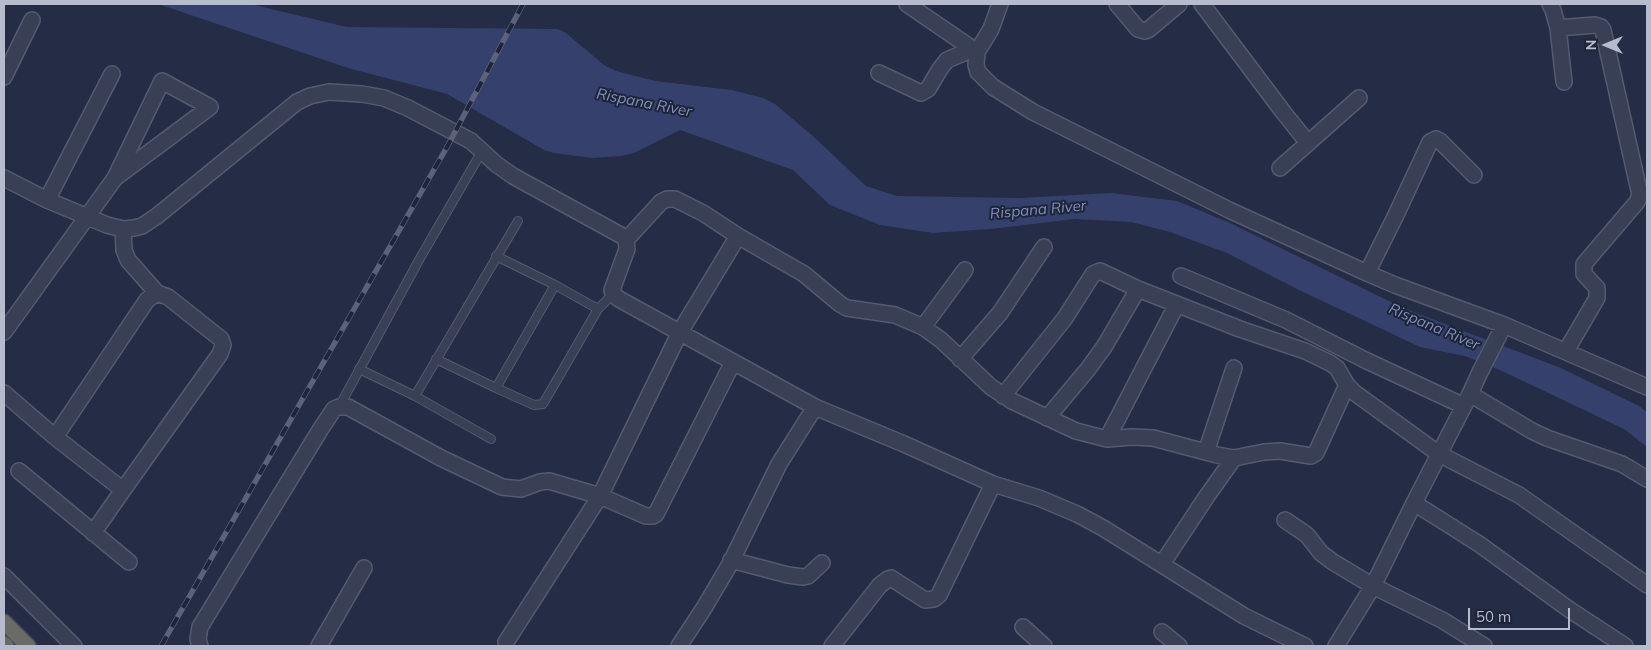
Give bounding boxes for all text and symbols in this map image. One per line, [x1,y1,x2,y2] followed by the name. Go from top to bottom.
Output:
[1581,20,1631,70] north arrow
[1582,40,1600,50] text: N
[595,85,693,121] water label: Rispana River
[989,197,1087,223] water label: Rispana River
[1386,300,1482,354] water label: Rispana River
[1471,598,1574,630] scale bar
[1476,607,1511,626] text: 50 m

